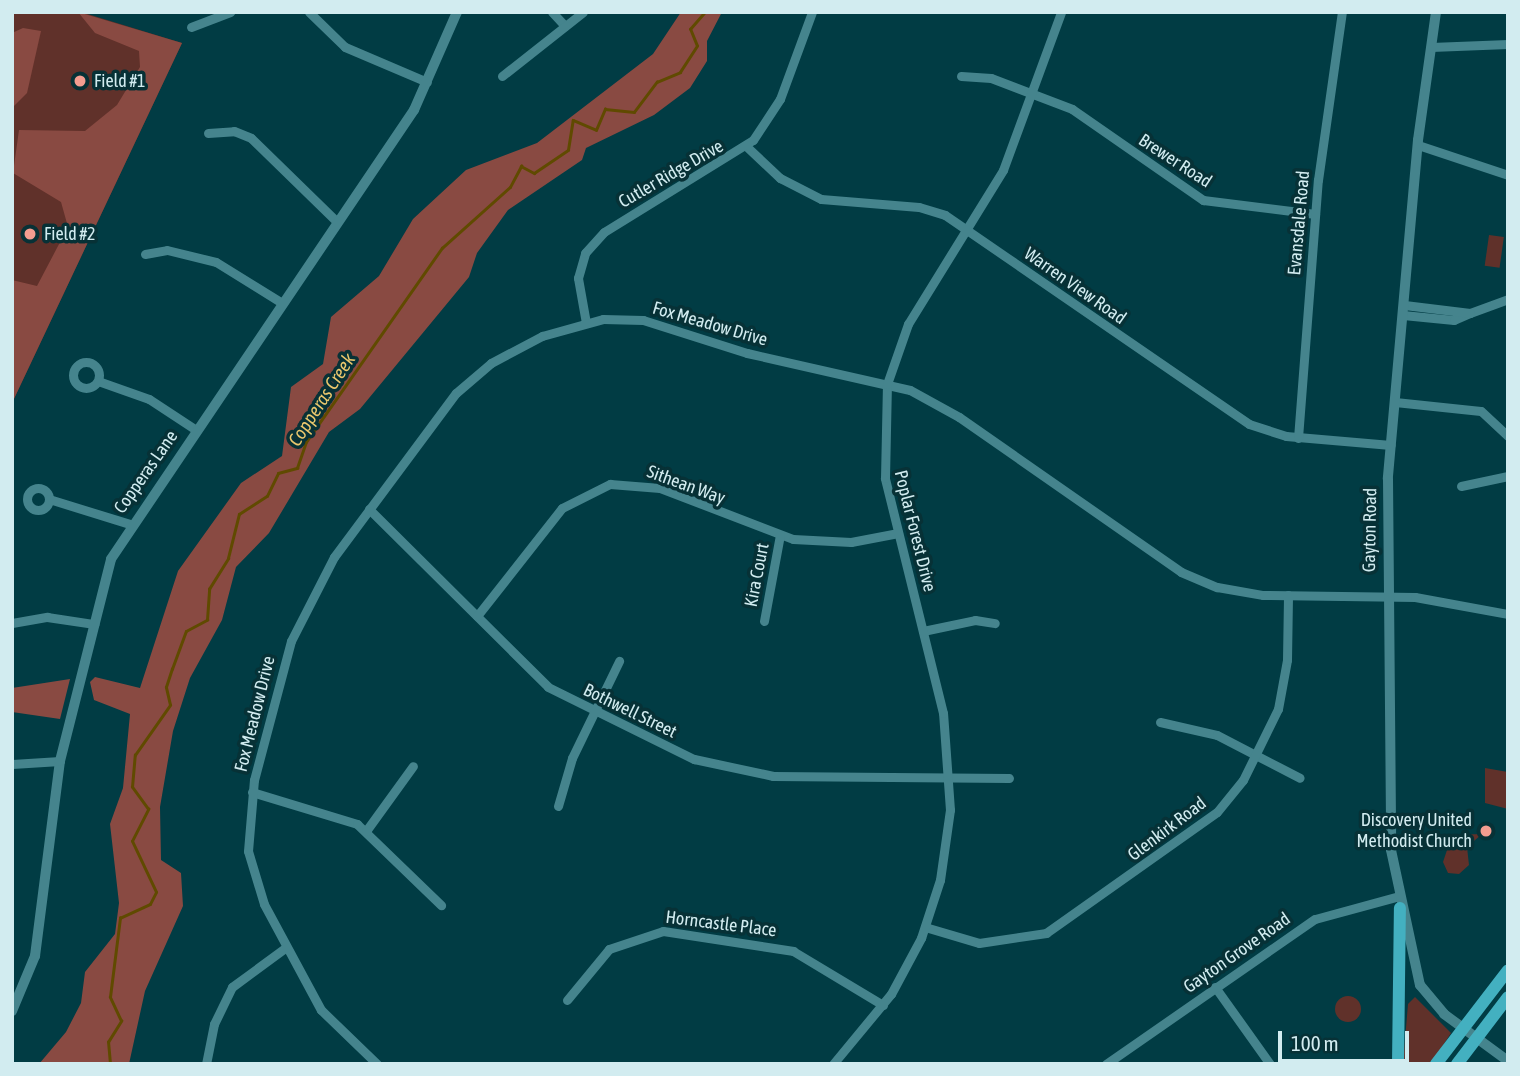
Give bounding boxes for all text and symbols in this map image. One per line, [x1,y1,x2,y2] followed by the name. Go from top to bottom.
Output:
[94,70,146,92] place label: Field #1
[72,73,88,89] marker: Field #1
[1134,129,1216,193] street label: Brewer Road
[615,135,727,213] street label: Cutler Ridge Drive
[1284,170,1314,276] street label: Evansdale Road
[44,223,96,245] place label: Field #2
[22,226,38,242] marker: Field #2
[1020,243,1130,329] street label: Warren View Road
[650,297,770,351] street label: Fox Meadow Drive
[284,349,360,451] water label: Copperas Creek
[110,426,182,518] street label: Copperas Lane
[644,461,728,509] street label: Sithean Way
[889,468,941,594] street label: Poplar Forest Drive
[1358,488,1382,572] street label: Gayton Road
[740,541,774,609] street label: Kira Court
[230,654,280,774] street label: Fox Meadow Drive
[580,679,680,743] street label: Bothwell Street
[1124,793,1210,865] street label: Glenkirk Road
[1356,810,1472,852] place label: Discovery United Methodist Church
[1478,823,1494,839] marker: Discovery United Methodist Church
[664,906,778,942] street label: Horncastle Place
[1179,908,1295,998] street label: Gayton Grove Road
[1282,1016,1413,1060] scale bar
[1291,1031,1339,1055] text: 100 m

